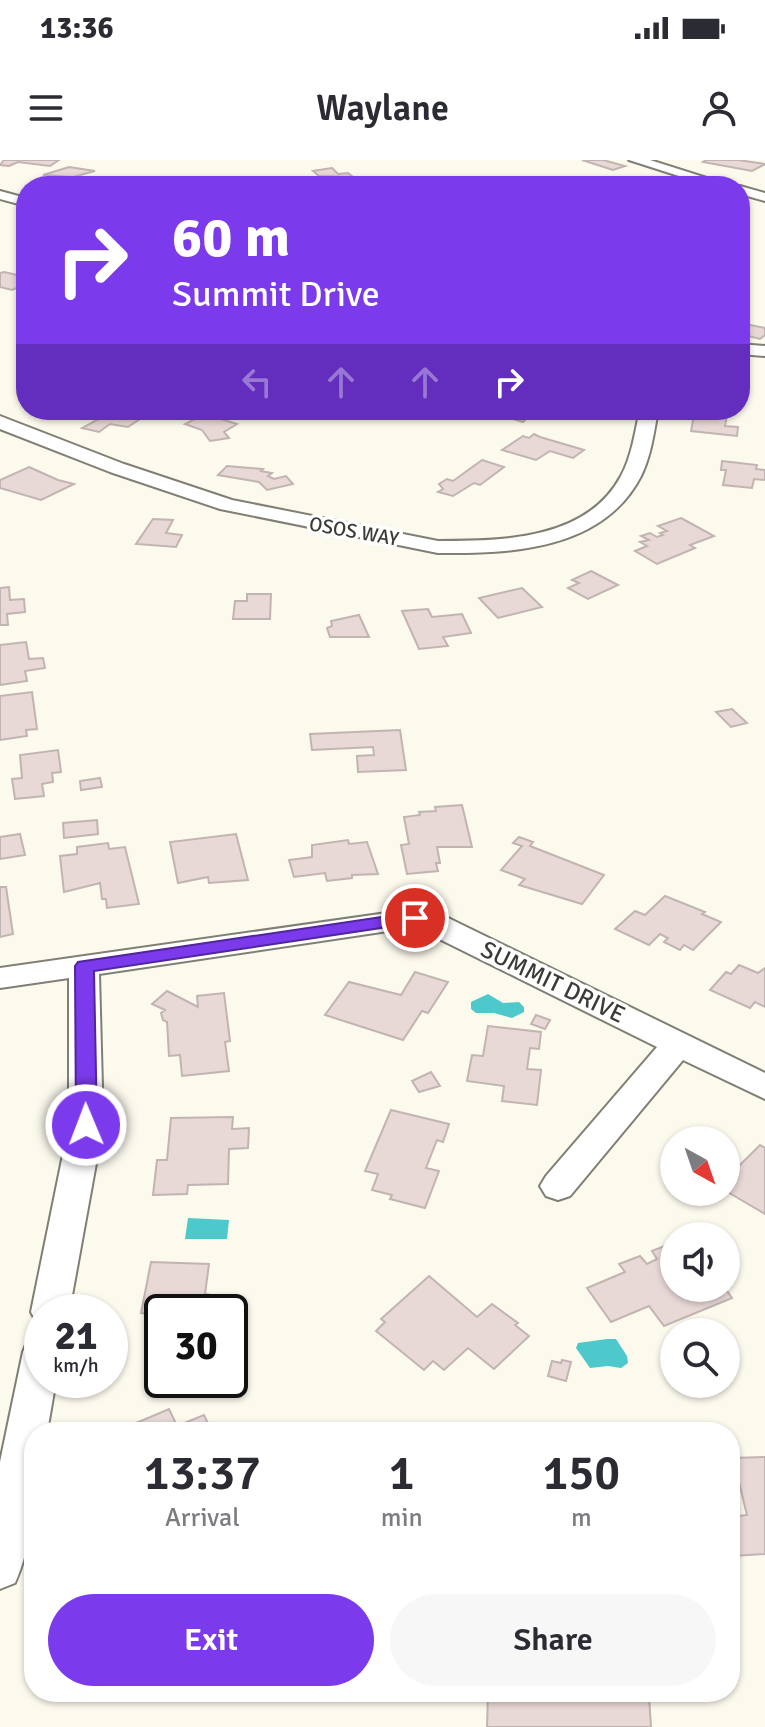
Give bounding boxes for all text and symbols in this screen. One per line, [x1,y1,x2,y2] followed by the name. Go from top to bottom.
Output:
[40,10,114,47] text: 13:36
[24,86,68,130] icon: menu
[316,86,449,131] text: Waylane
[697,86,741,130] icon: person
[172,203,290,272] text: 60 m
[40,208,144,312] icon: right
[172,272,380,317] text: Summit Drive
[235,360,279,404] icon: left
[319,360,363,404] icon: ahead
[403,360,447,404] icon: ahead
[487,360,531,404] icon: right
[307,511,401,552] street label: OSOS WAY
[381,884,449,952] pin
[393,896,437,940] icon: arrive
[476,934,630,1030] street label: SUMMIT DRIVE
[44,1083,128,1167] position arrow
[660,1126,740,1206] north arrow
[660,1126,740,1398] map controls
[660,1222,740,1302] button: sound
[144,1294,248,1398] speed limit sign: 30
[54,1311,98,1361] text: 21
[660,1318,740,1398] button: search
[53,1353,99,1378] text: km/h
[144,1444,261,1503] text: 13:37
[389,1444,415,1503] text: 1
[542,1444,620,1503] text: 150
[165,1502,240,1534] text: Arrival
[381,1502,423,1534] text: min
[571,1502,592,1534] text: m
[48,1594,374,1686] button: Exit
[390,1594,716,1686] button: Share

